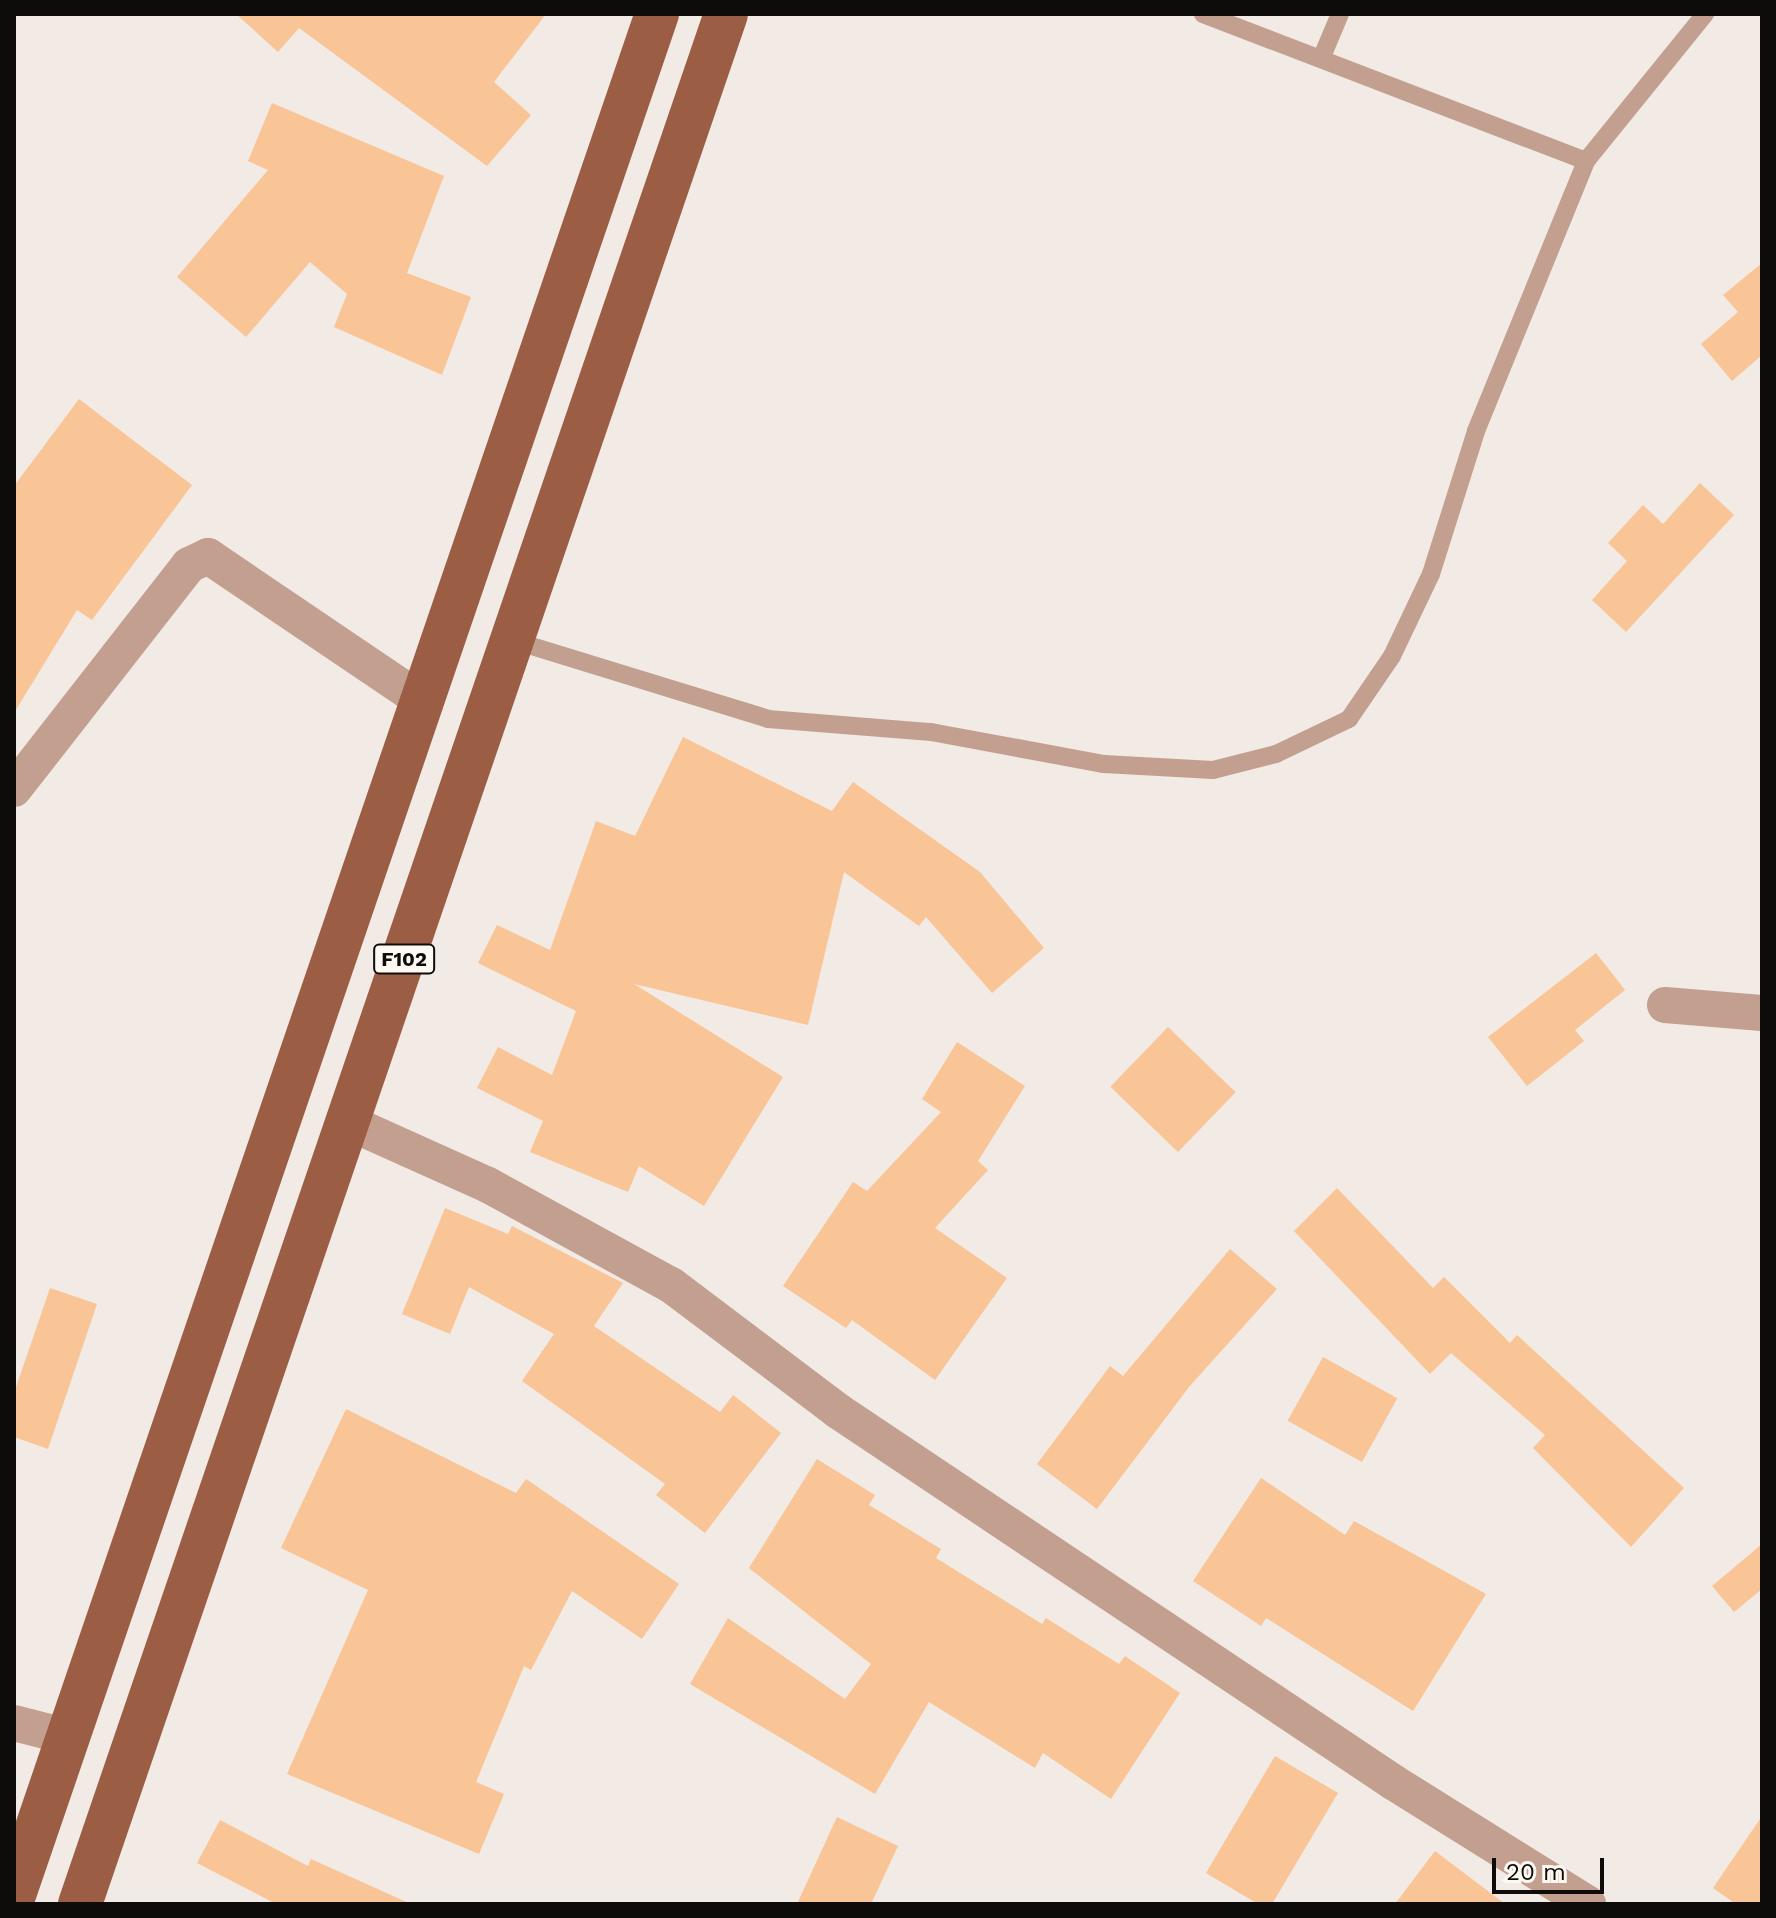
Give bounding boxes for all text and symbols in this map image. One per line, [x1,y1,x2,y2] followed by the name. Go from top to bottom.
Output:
[372,943,436,975] road number: F102
[1496,1842,1608,1892] scale bar
[1506,1858,1566,1886] text: 20 m

